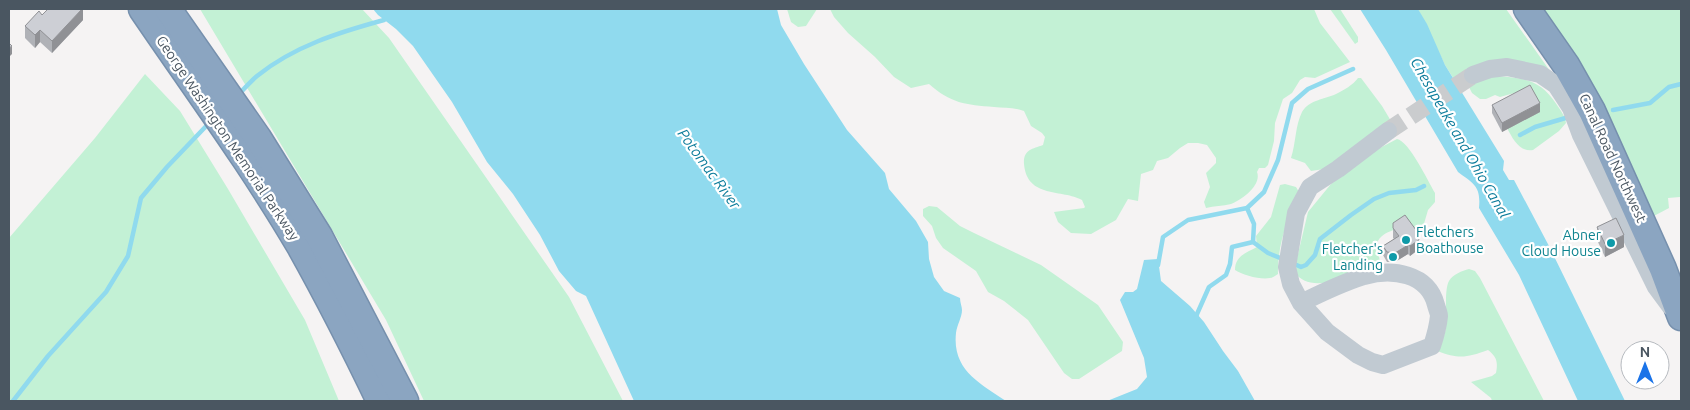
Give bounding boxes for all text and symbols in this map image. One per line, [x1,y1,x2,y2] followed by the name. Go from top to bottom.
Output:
[153,33,303,244] street label: George Washington Memorial Parkway
[1407,54,1514,222] water label: Chesapeake and Ohio Canal
[1576,91,1650,225] street label: Canal Road Northwest
[675,125,745,213] water label: Potomac River
[1416,224,1484,256] place label: Fletchers Boathouse
[1521,227,1602,259] place label: Abner Cloud House
[1400,234,1412,246] marker: Fletchers Boathouse
[1605,237,1617,249] marker: Abner Cloud House
[1322,241,1383,273] place label: Fletcher's Landing
[1387,251,1399,263] marker: Fletcher's Landing
[1620,340,1670,390] north arrow
[1640,344,1650,360] text: N

